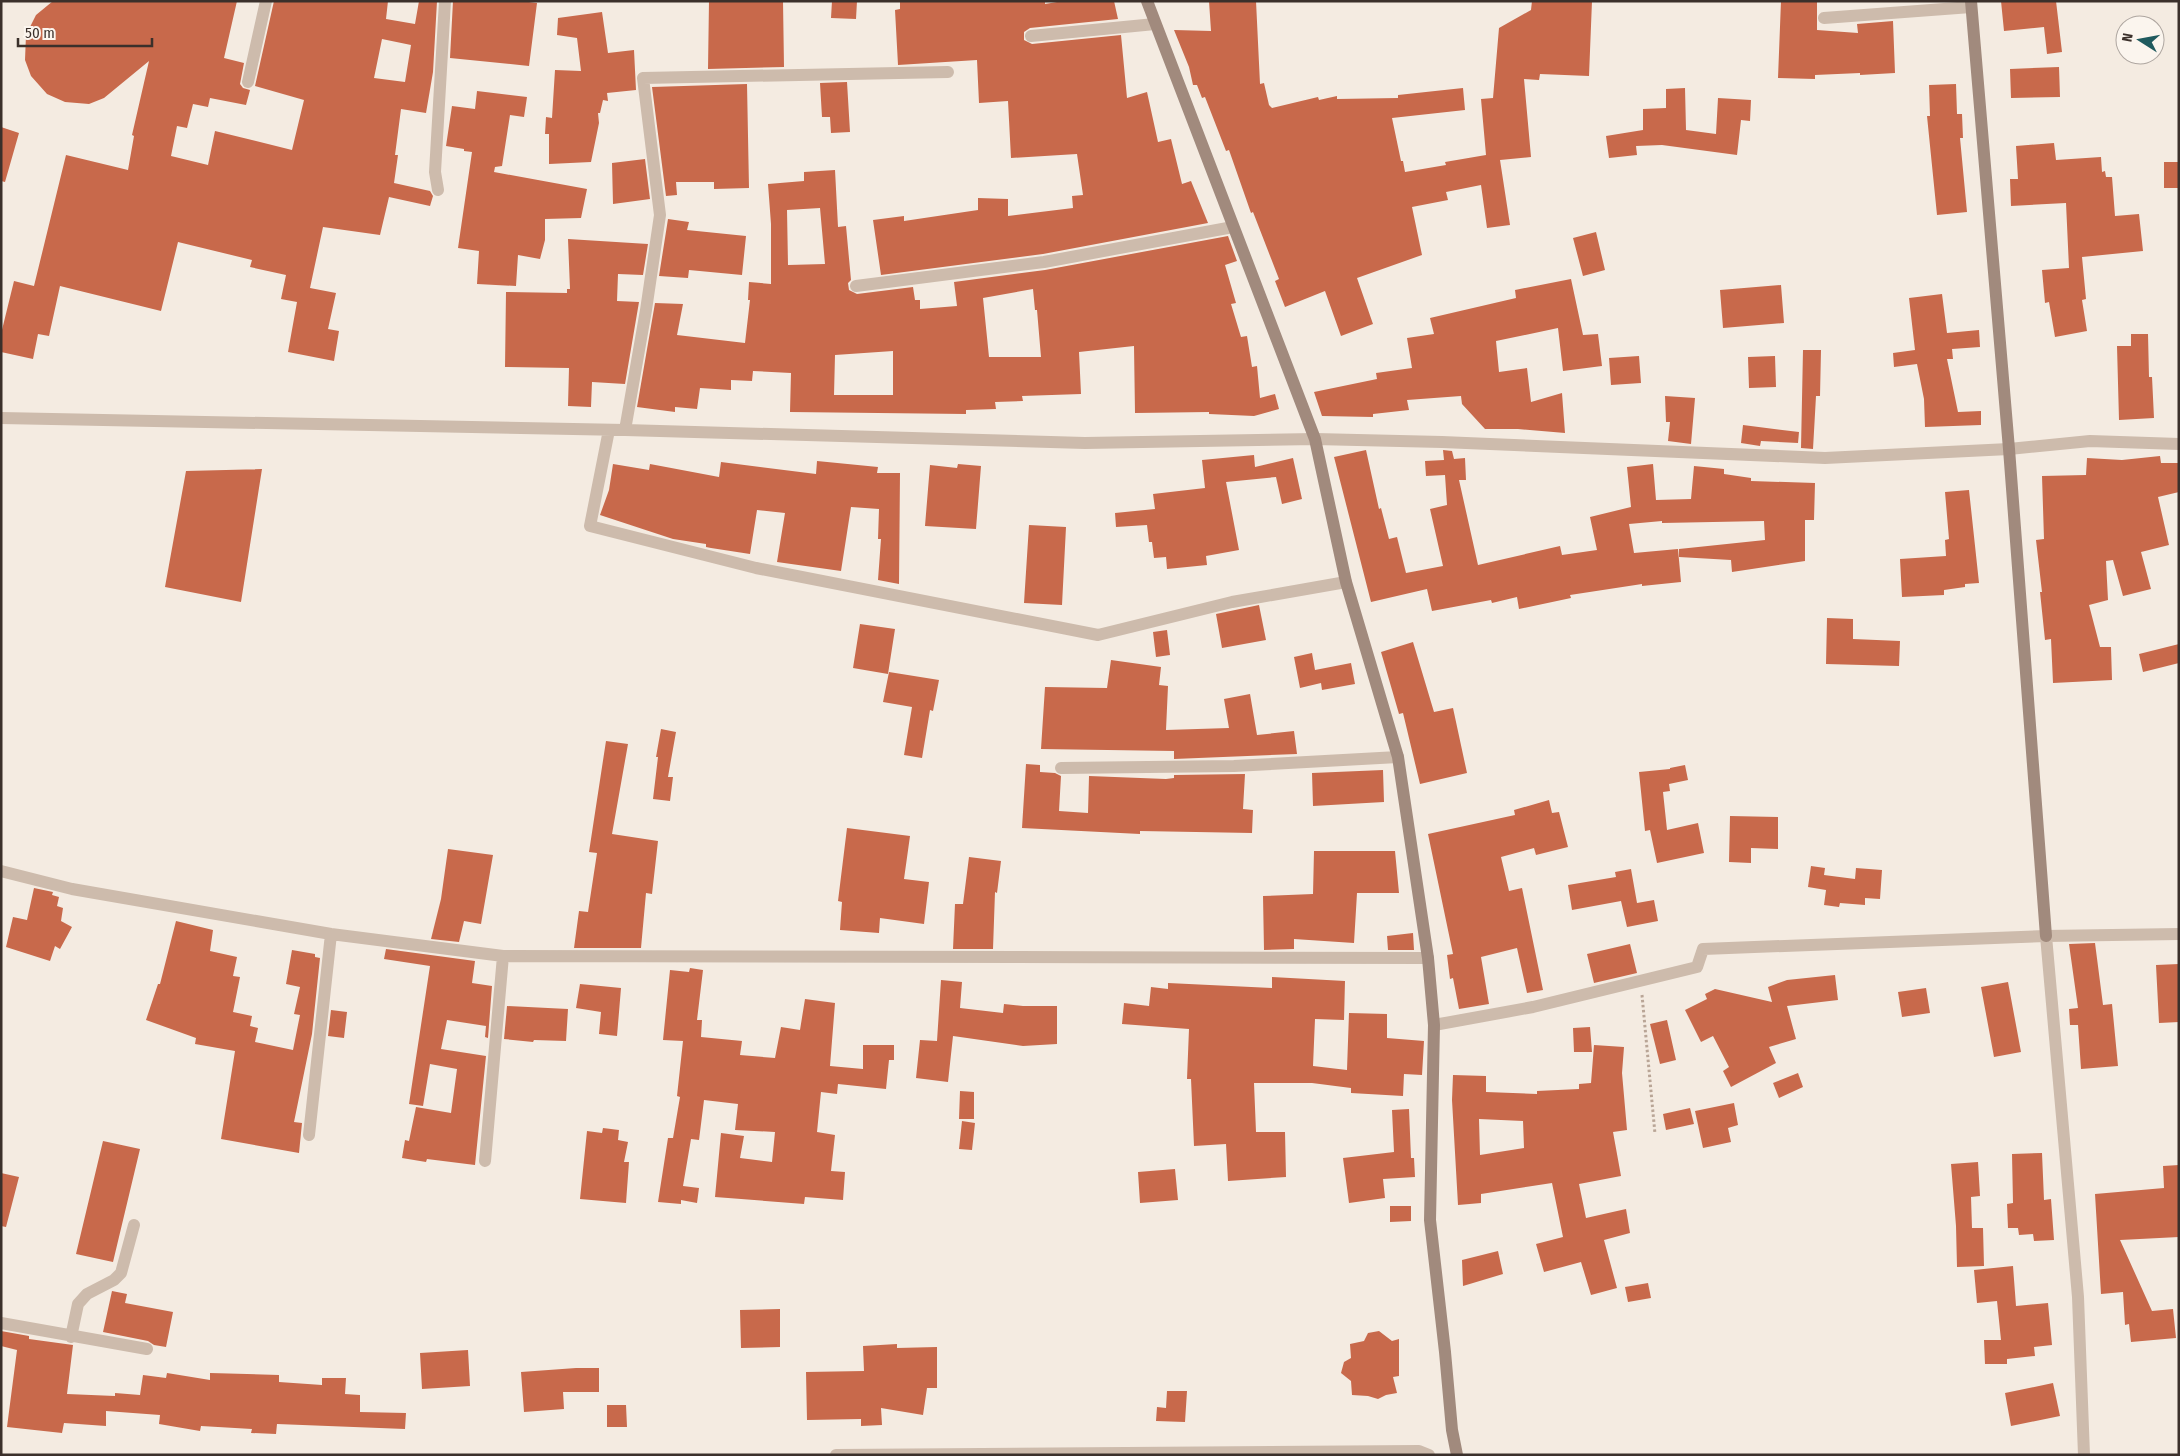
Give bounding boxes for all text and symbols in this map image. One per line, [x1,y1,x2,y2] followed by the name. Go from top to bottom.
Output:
[18,15,151,47] scale bar
[2115,15,2165,65] north arrow
[25,24,55,42] text: 50 m
[2119,32,2137,43] text: N

